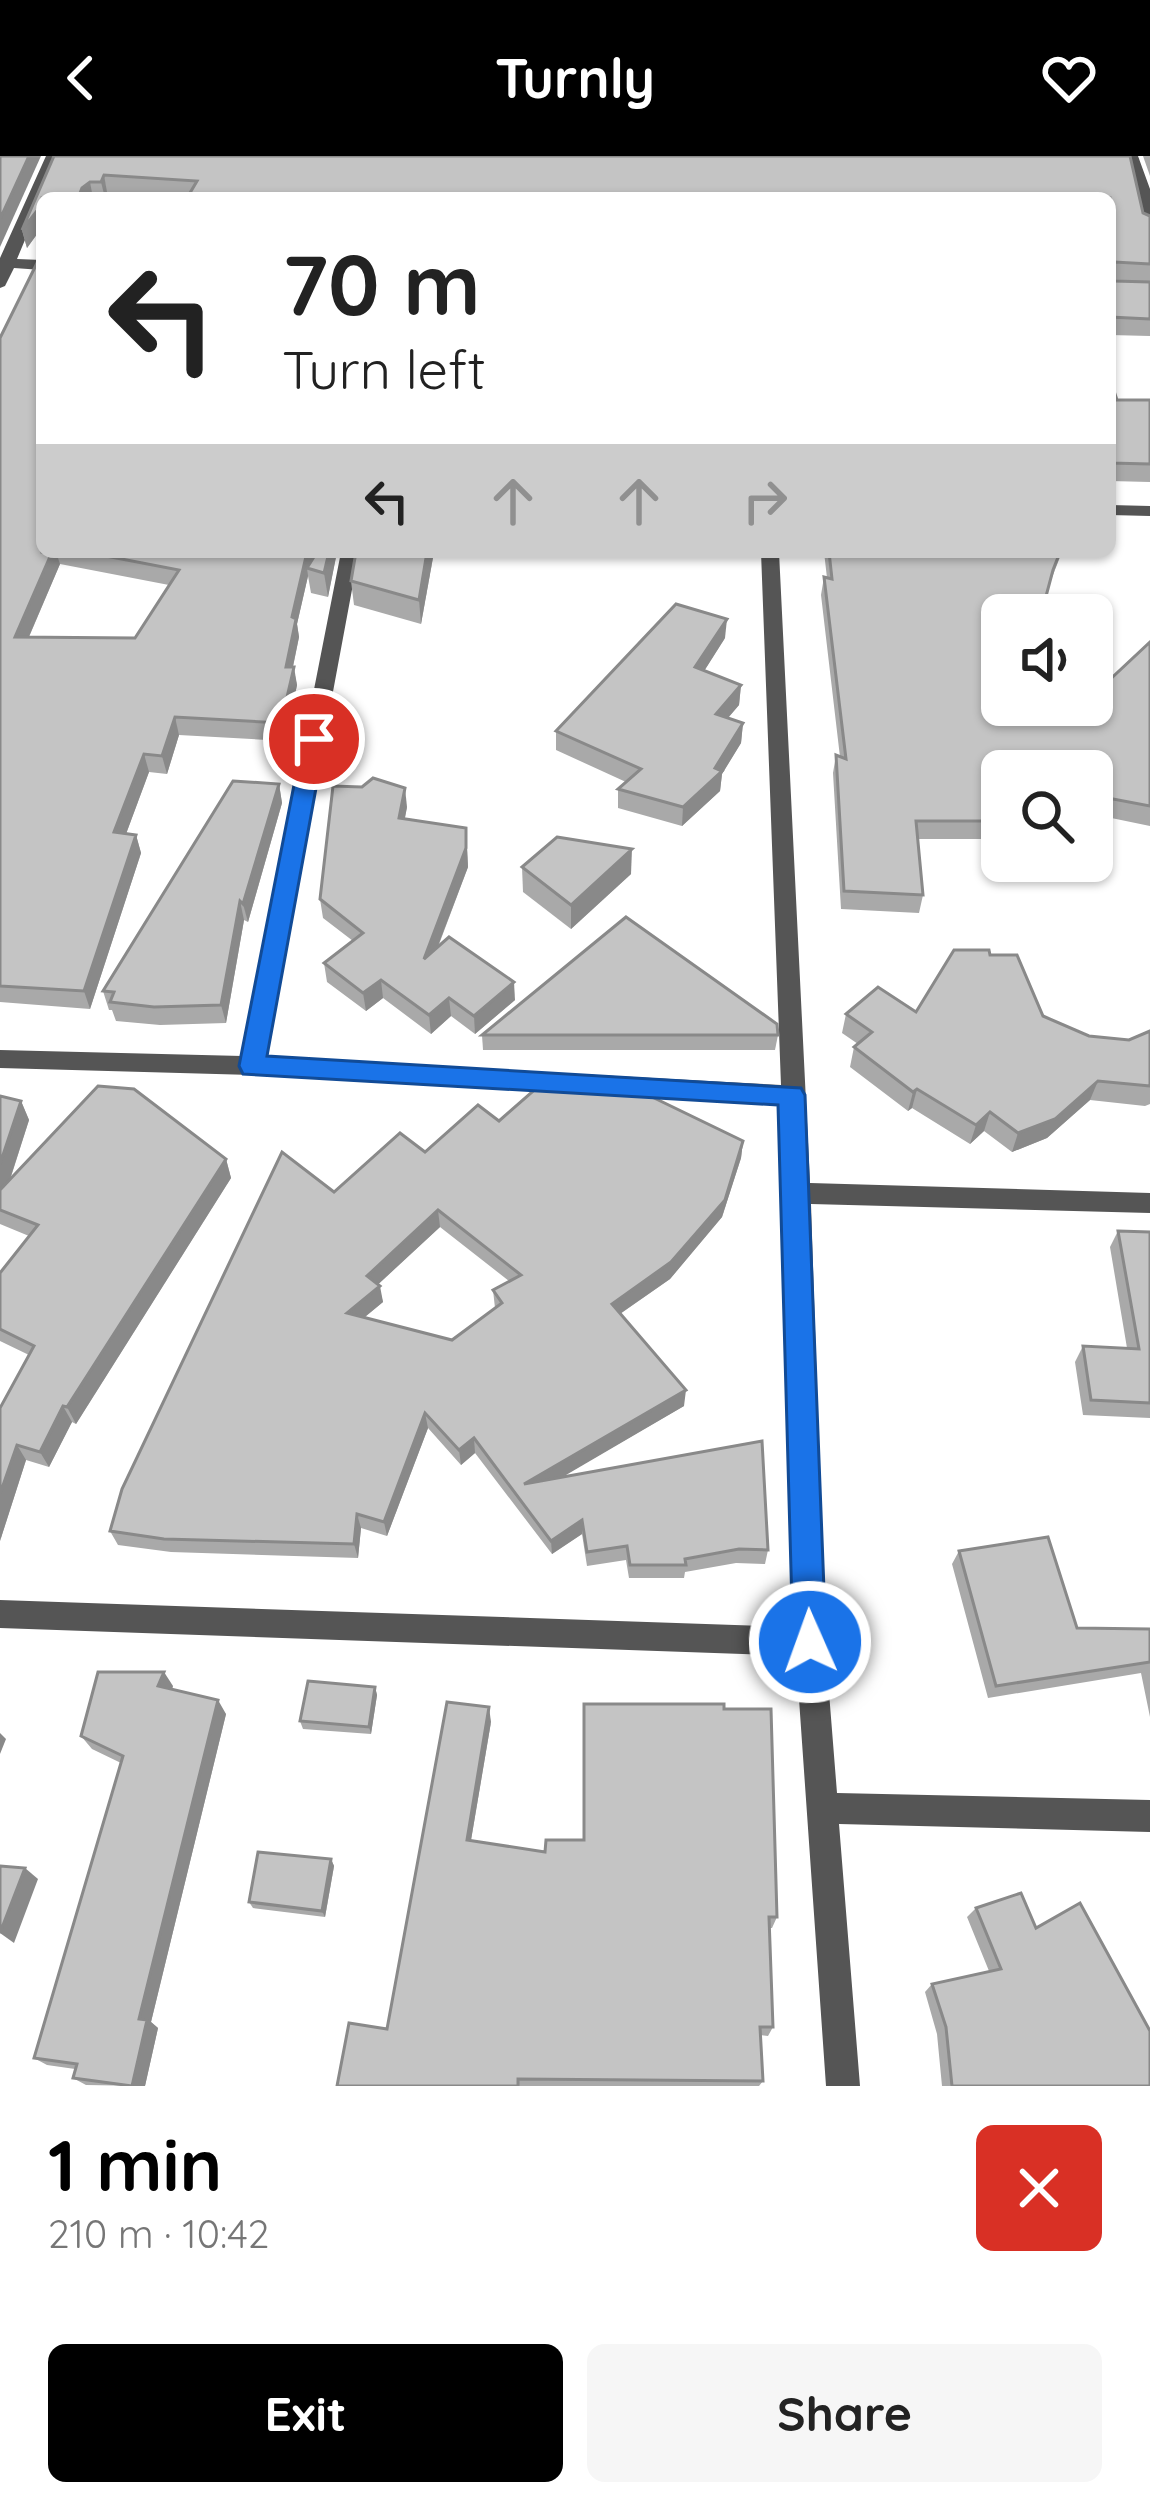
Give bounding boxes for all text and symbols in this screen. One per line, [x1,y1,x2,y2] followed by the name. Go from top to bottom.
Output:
[495,44,655,112] text: Turnly
[48,45,114,111] icon: back
[1036,45,1102,111] icon: heart
[282,231,481,336] text: 70 m
[84,240,240,396] icon: left
[282,335,486,403] text: Turn left
[354,468,420,534] icon: left
[480,468,546,534] icon: ahead
[606,468,672,534] icon: ahead
[732,468,798,534] icon: right
[981,594,1113,882] map controls
[981,594,1113,726] button: sound
[263,688,365,790] pin
[281,706,347,772] icon: arrive
[981,750,1113,882] button: search
[747,1579,873,1705] position arrow
[48,2119,222,2209] text: 1 min
[976,2125,1102,2251] button: close
[48,2209,269,2258] text: 210 m · 10:42
[48,2344,563,2482] button: Exit
[587,2344,1102,2482] button: Share

